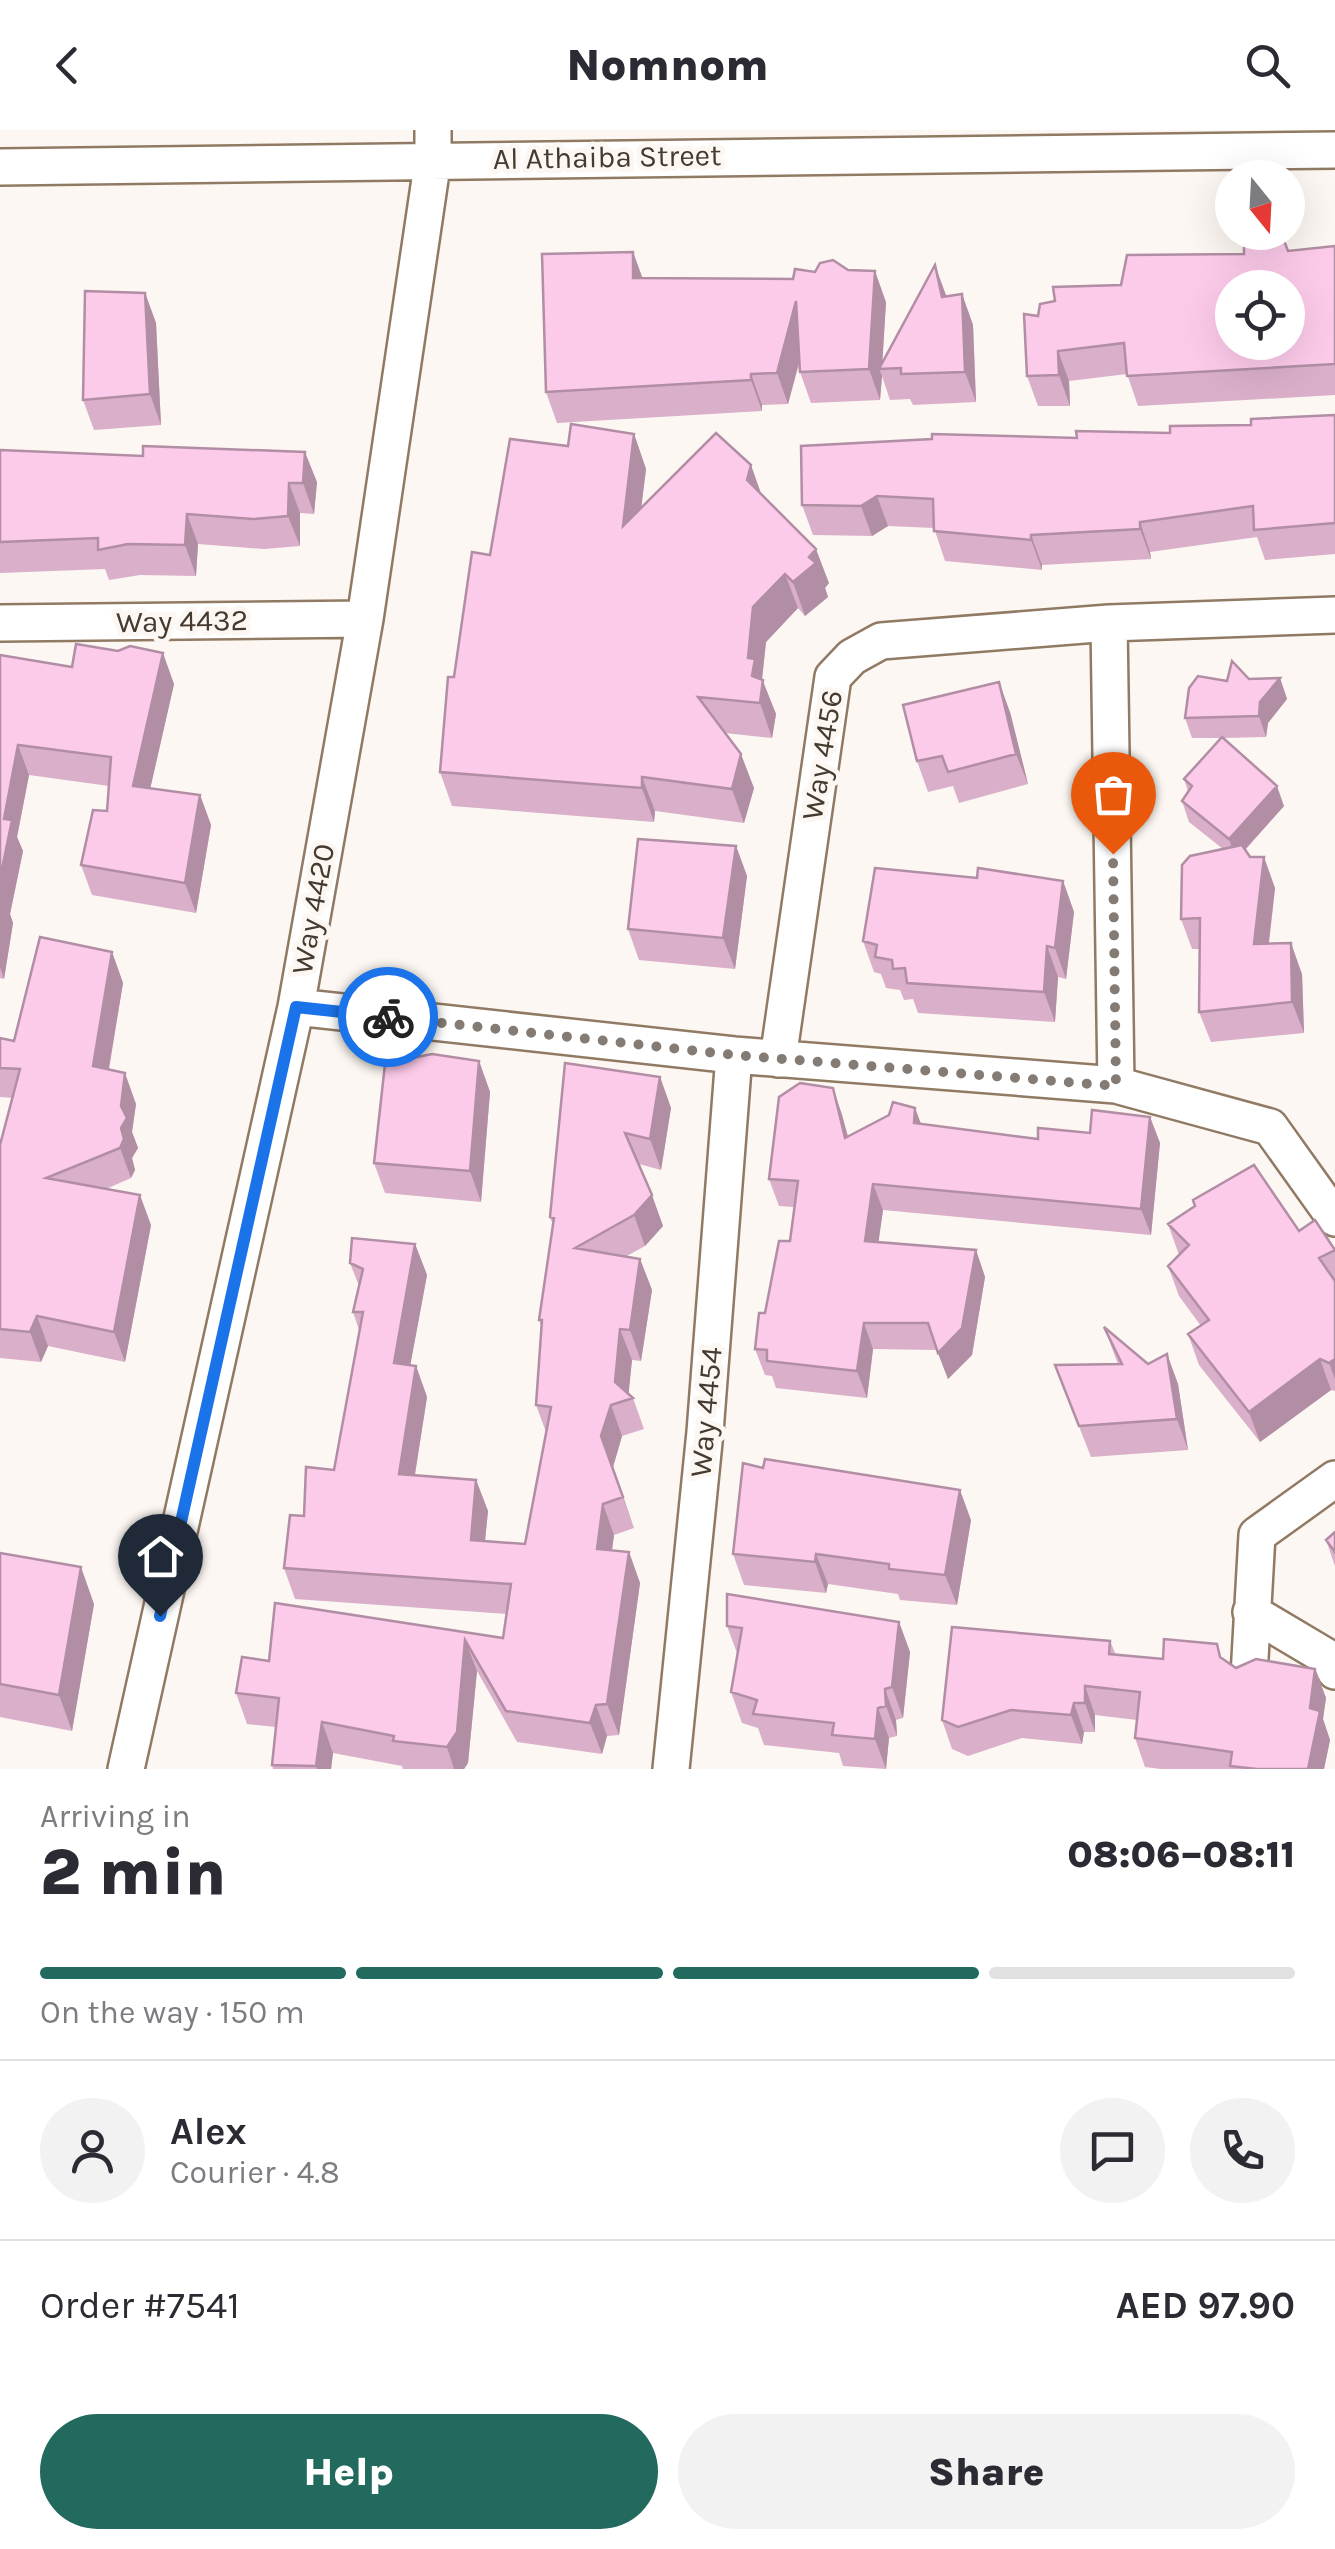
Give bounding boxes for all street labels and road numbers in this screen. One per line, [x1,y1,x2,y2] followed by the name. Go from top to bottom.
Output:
[492,137,722,177] street label: Al Athaiba Street
[116,602,248,640] street label: Way 4432
[794,687,850,823] street label: Way 4456
[284,841,342,977] street label: Way 4420
[682,1345,730,1479] street label: Way 4454

